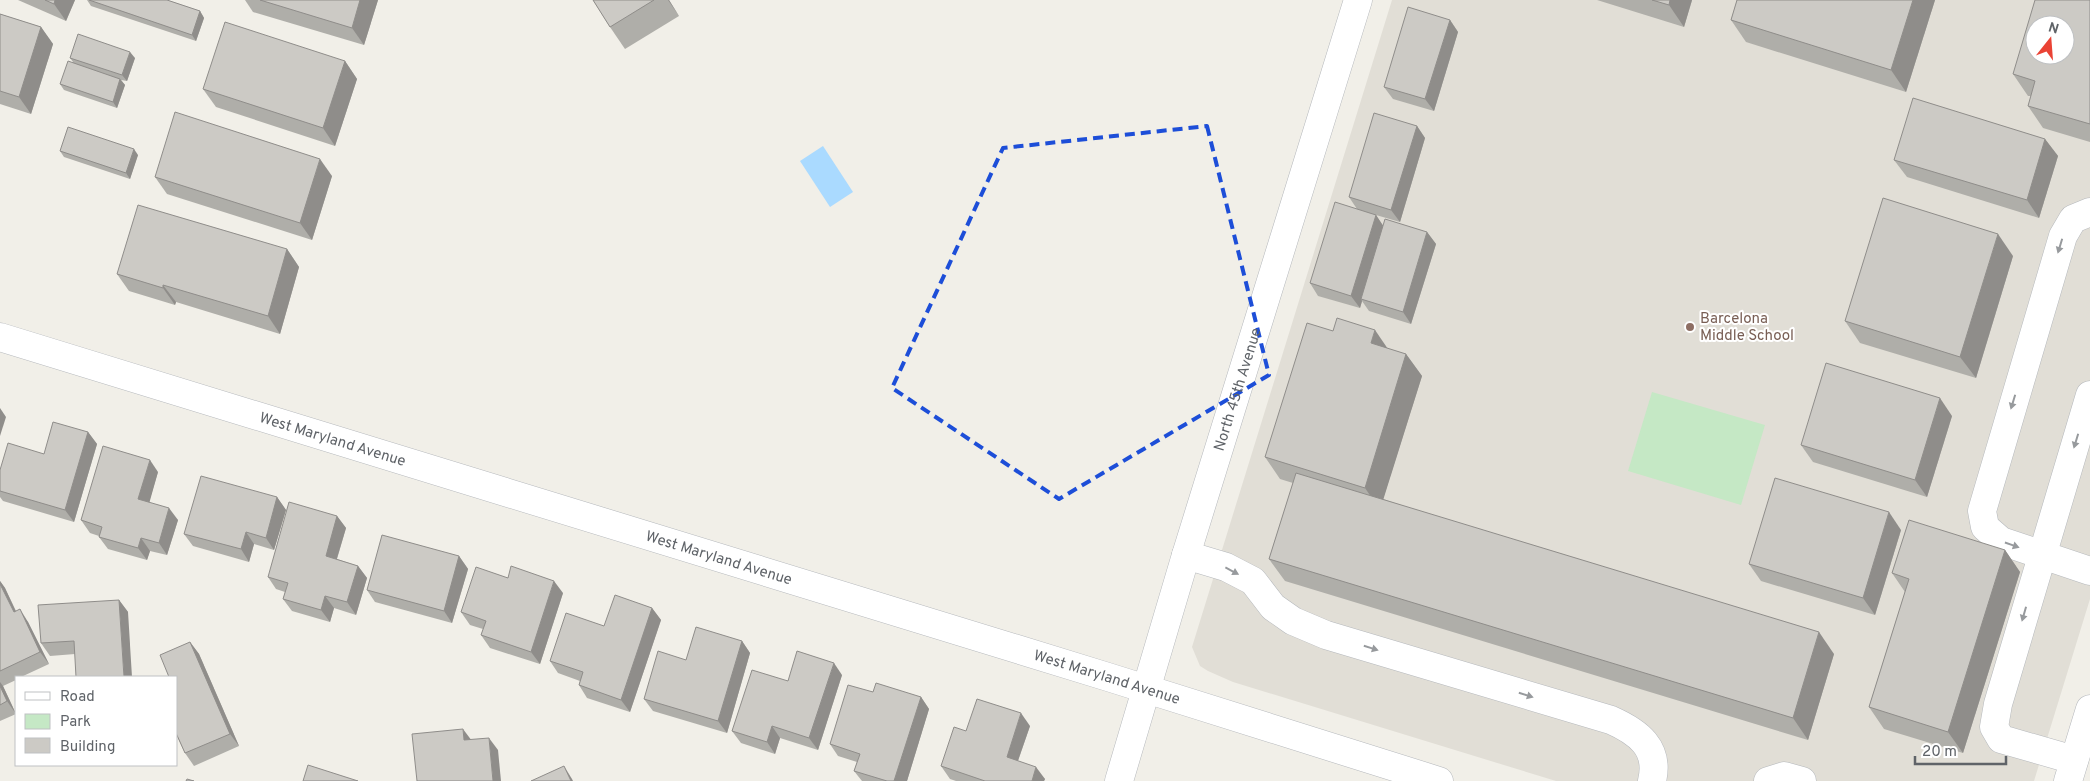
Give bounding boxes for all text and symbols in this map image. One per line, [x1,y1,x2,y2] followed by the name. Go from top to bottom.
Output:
[2025,15,2075,65] north arrow
[2046,19,2061,39] text: N
[2055,239,2063,254] one-way arrow
[1700,310,1794,346] place label: Barcelona Middle School
[1684,321,1696,333] marker: Barcelona Middle School
[1211,326,1267,454] street label: North 45th Avenue
[2009,395,2017,410] one-way arrow
[257,409,408,472] street label: West Maryland Avenue
[2071,434,2079,449] one-way arrow
[643,528,794,590] street label: West Maryland Avenue
[2004,542,2019,549] one-way arrow
[1225,567,1240,575] one-way arrow
[2019,606,2027,621] one-way arrow
[1363,645,1378,653] one-way arrow
[1031,647,1182,710] street label: West Maryland Avenue
[15,676,178,766] legend
[60,688,95,707] text: Road
[1519,691,1534,699] one-way arrow
[60,713,91,732] text: Park
[1915,734,2006,766] scale bar
[60,738,115,757] text: Building
[1922,743,1957,762] text: 20 m

